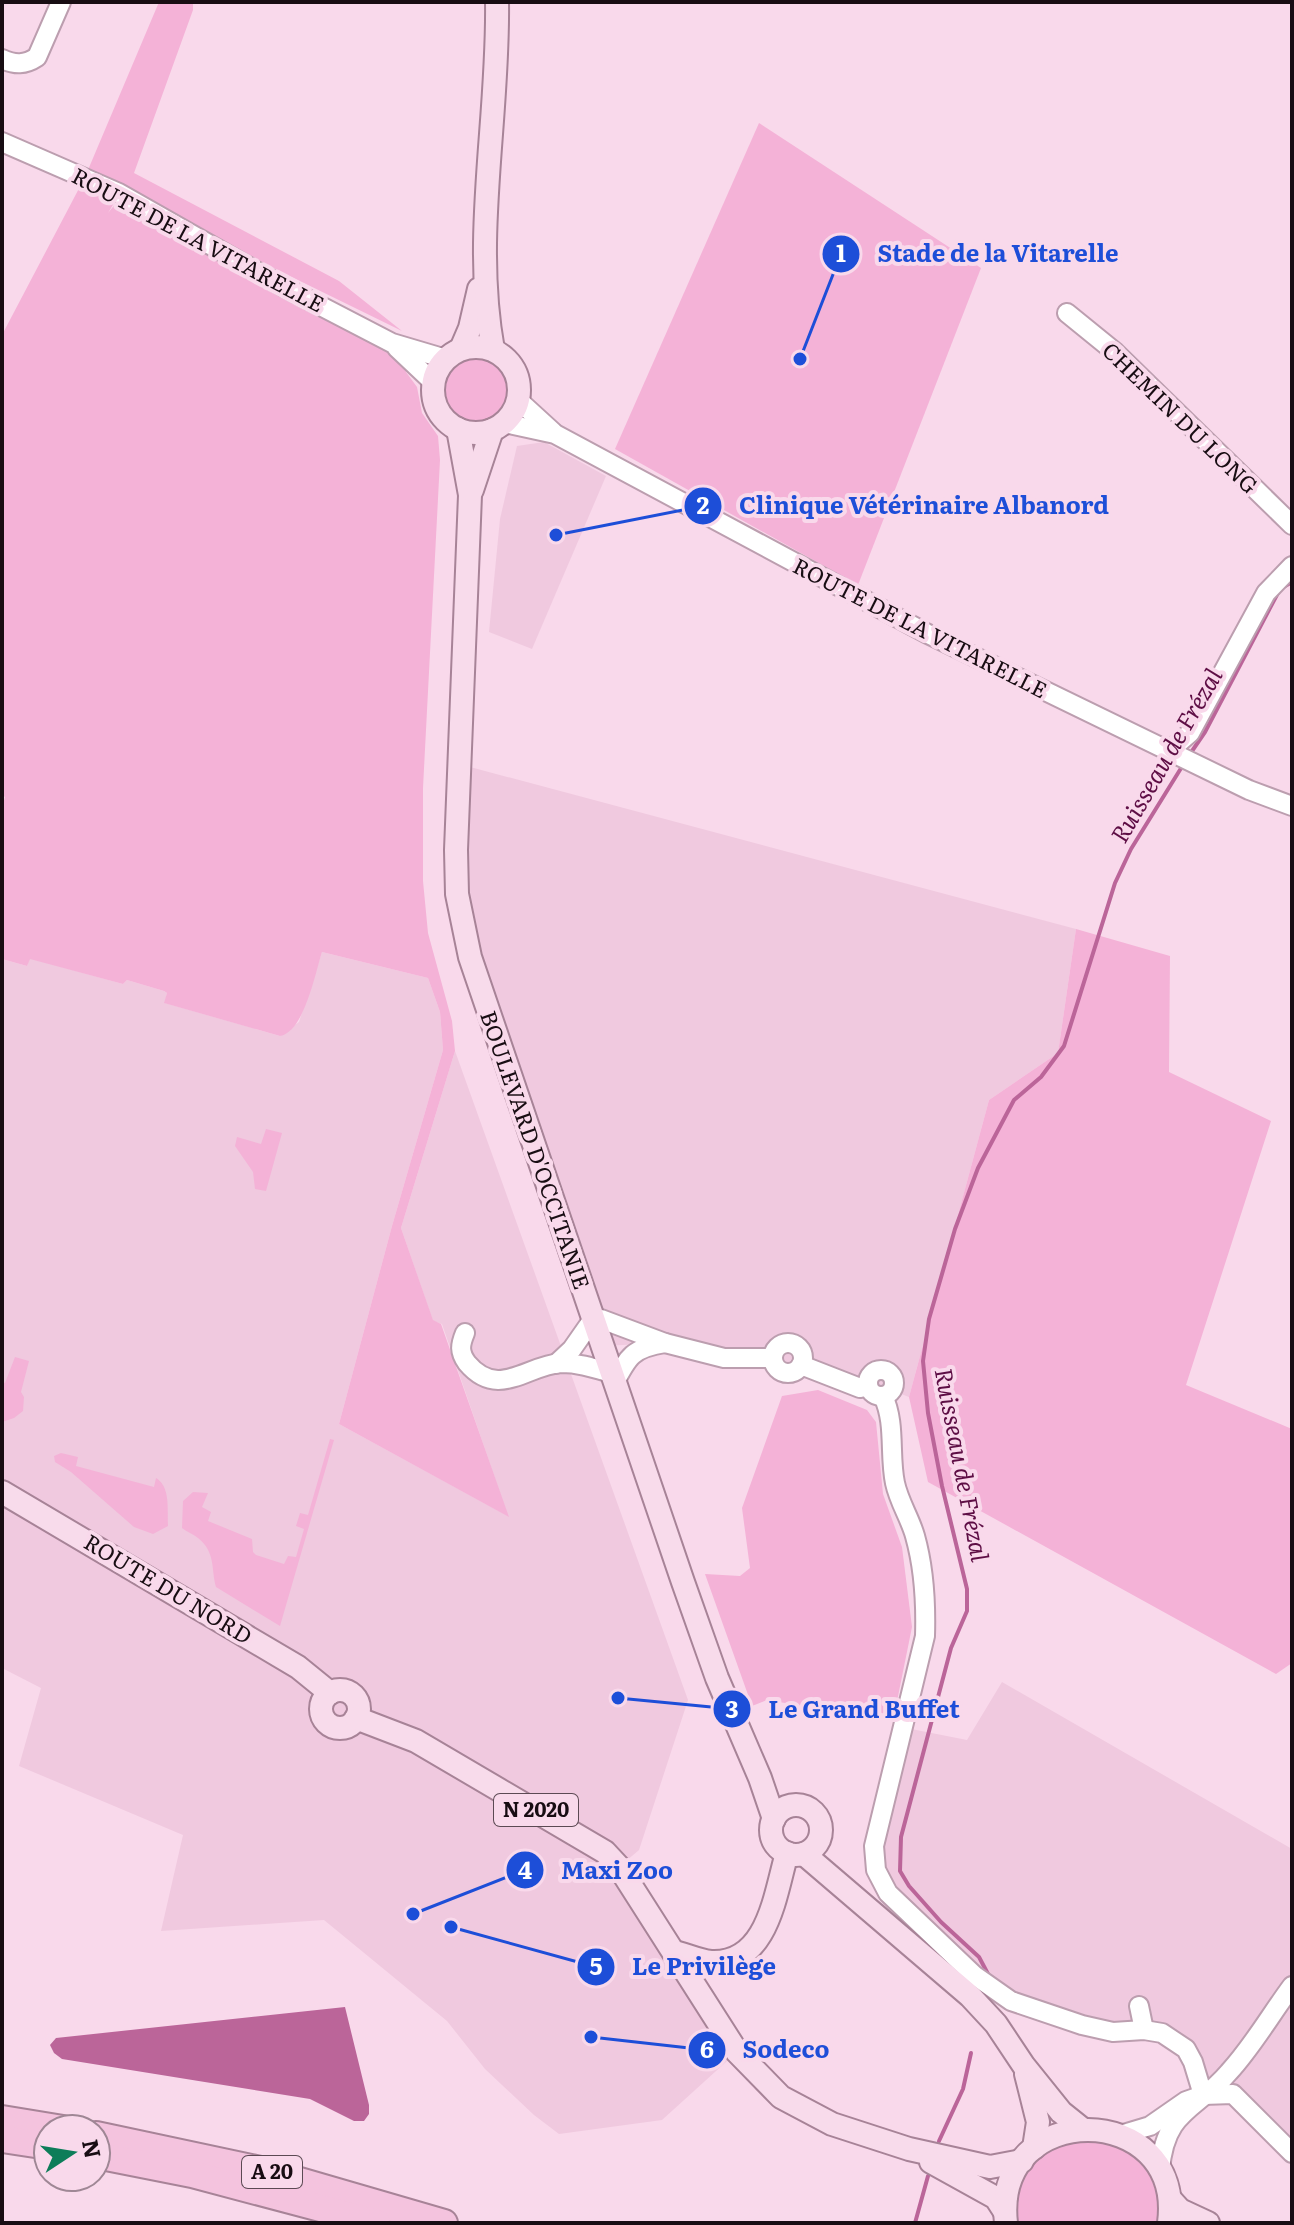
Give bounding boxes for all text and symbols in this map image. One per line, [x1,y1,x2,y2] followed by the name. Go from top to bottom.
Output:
[67,158,331,319] street label: ROUTE DE LA VITARELLE
[821,230,1134,278] callout: Stade de la Vitarelle
[836,234,846,269] text: 1
[877,234,1119,269] text: Stade de la Vitarelle
[1096,334,1267,500] street label: CHEMIN DU LONG
[683,482,1125,530] callout: Clinique Vétérinaire Albanord
[697,486,710,521] text: 2
[739,486,1109,521] text: Clinique Vétérinaire Albanord
[788,548,1054,705] street label: ROUTE DE LA VITARELLE
[1101,661,1229,849] water label: Ruisseau de Frézal
[473,1006,600,1293] street label: BOULEVARD D'OCCITANIE
[928,1365,999,1564] water label: Ruisseau de Frézal
[78,1524,259,1651] street label: ROUTE DU NORD
[712,1685,976,1733] callout: Le Grand Buffet
[725,1690,739,1725] text: 3
[768,1690,960,1725] text: Le Grand Buffet
[494,1794,578,1826] road number: N 2020
[505,1846,689,1894] callout: Maxi Zoo
[518,1851,533,1886] text: 4
[561,1851,673,1886] text: Maxi Zoo
[576,1943,792,1991] callout: Le Privilège
[589,1947,603,1982] text: 5
[632,1947,776,1982] text: Le Privilège
[687,2026,846,2074] callout: Sodeco
[700,2030,714,2065] text: 6
[743,2030,829,2065] text: Sodeco
[32,2113,112,2193] north arrow
[75,2136,111,2161] text: N
[242,2156,302,2188] road number: A 20

